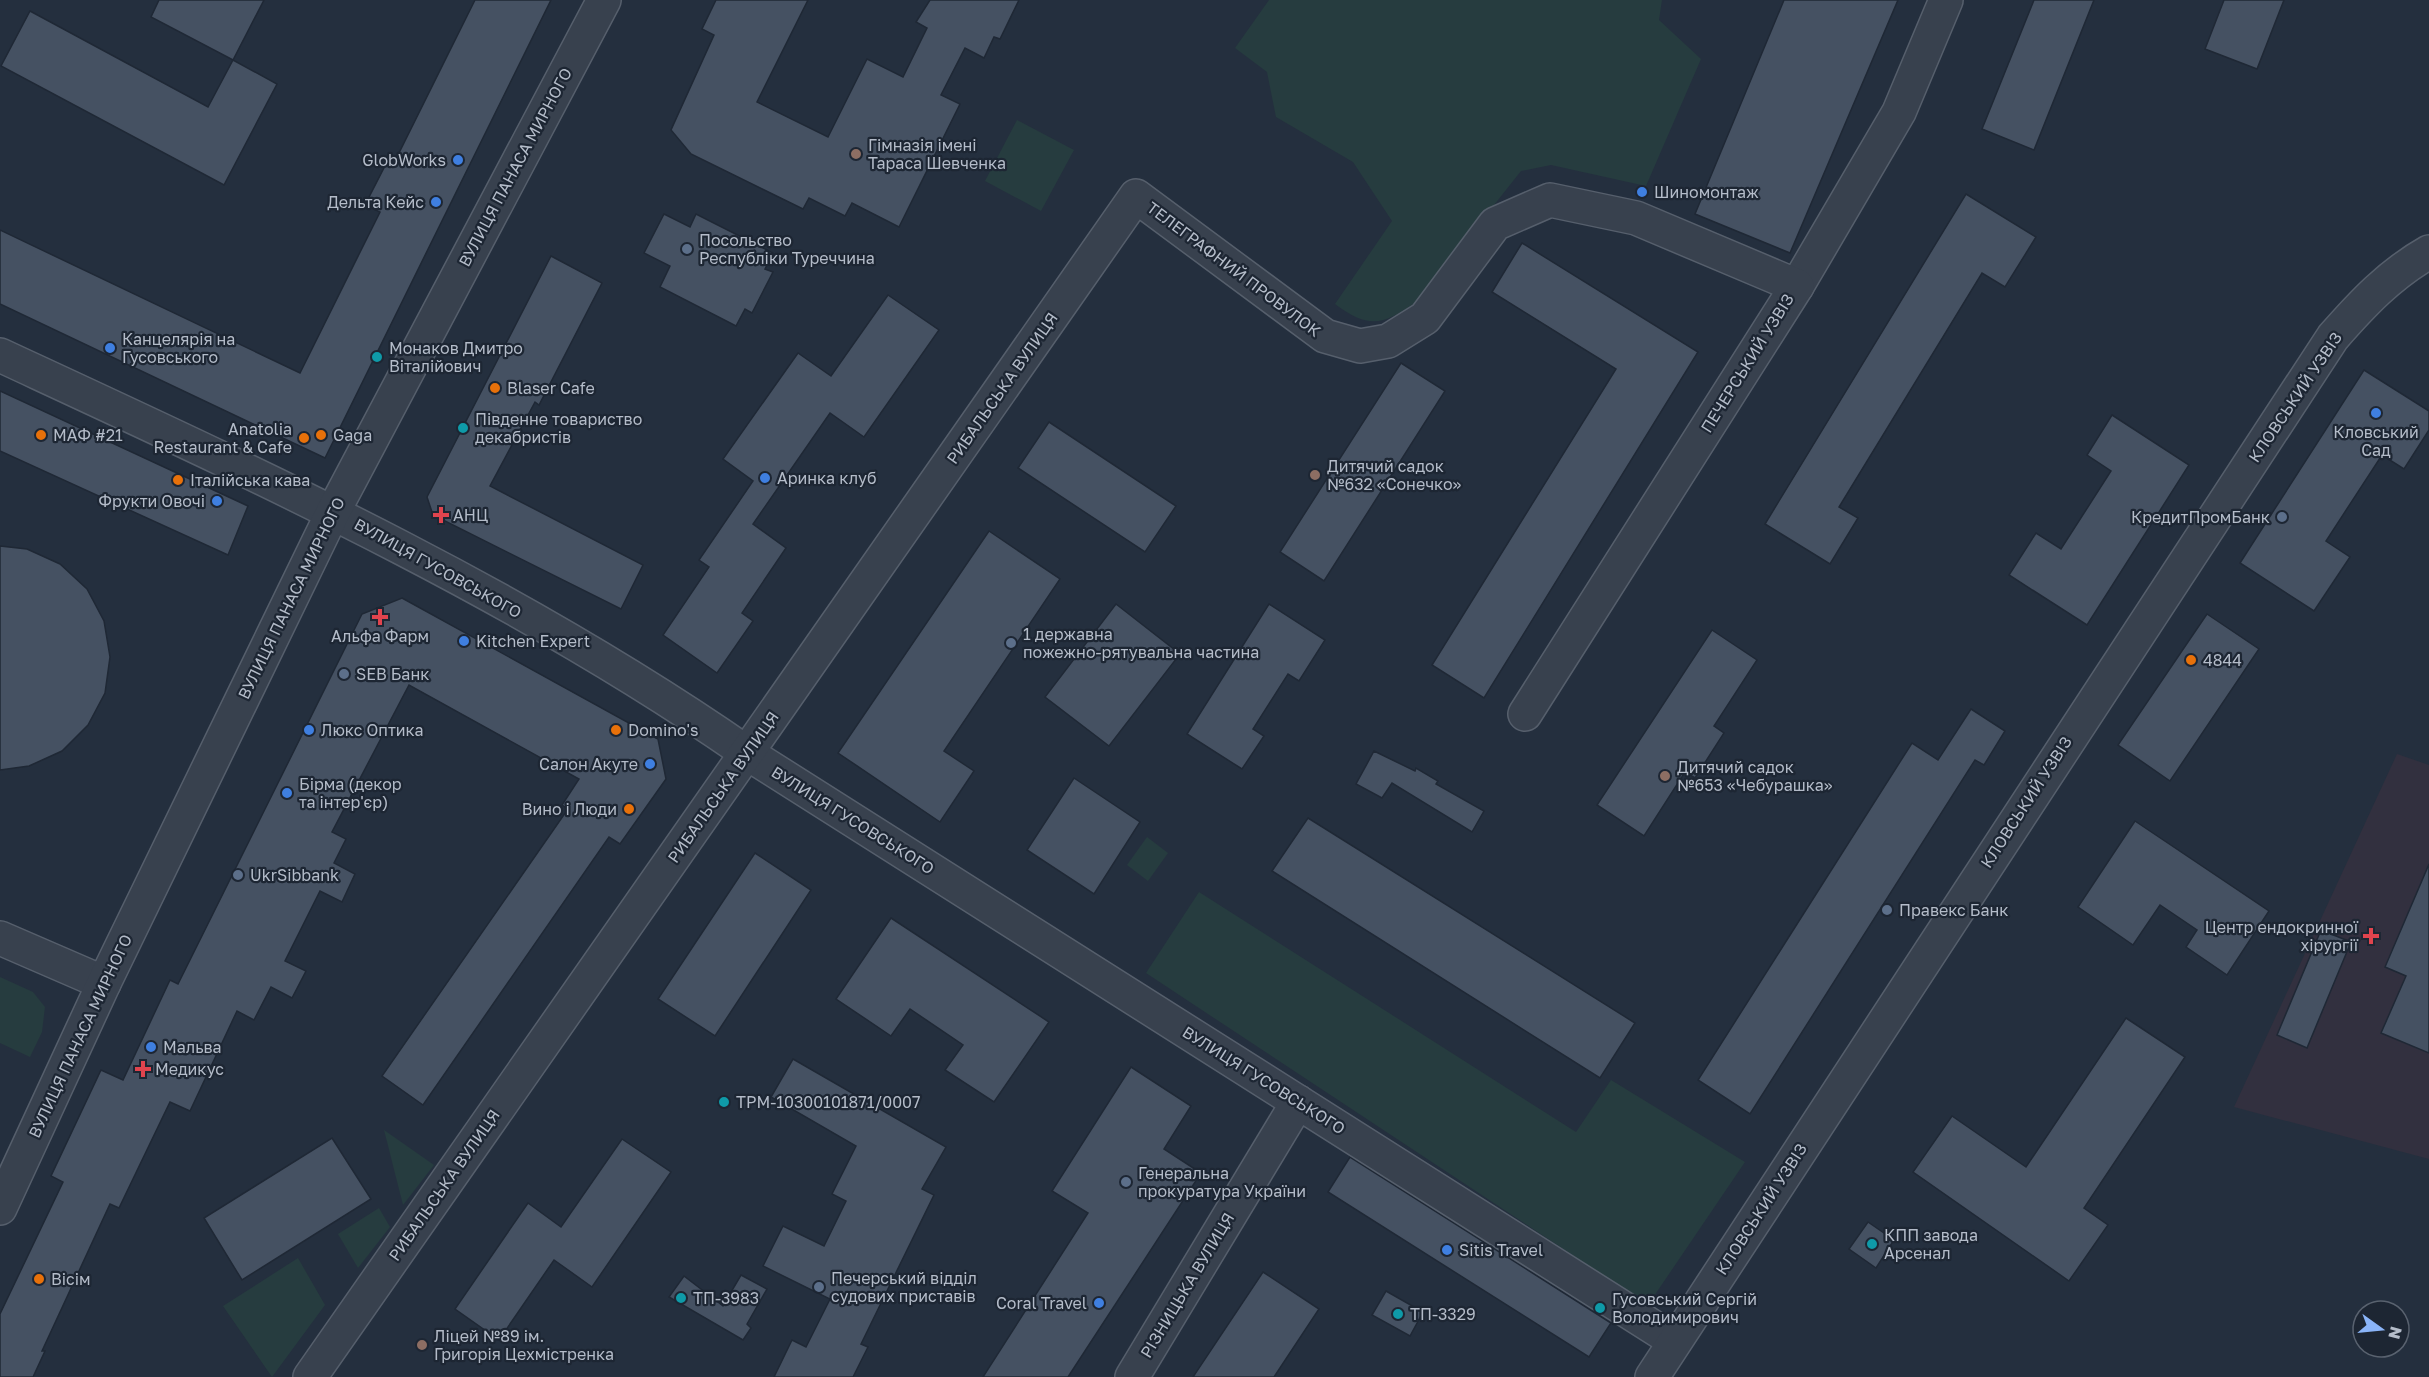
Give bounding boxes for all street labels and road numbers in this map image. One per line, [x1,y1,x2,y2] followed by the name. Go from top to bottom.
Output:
[454,64,576,270] street label: ВУЛИЦЯ ПАНАСА МИРНОГО
[1143,197,1325,341] street label: ТЕЛЕГРАФНИЙ ПРОВУЛОК
[1696,290,1798,436] street label: ПЕЧЕРСЬКИЙ УЗВІЗ
[942,308,1062,468] street label: РИБАЛЬСЬКА ВУЛИЦЯ
[2244,328,2346,466] street label: КЛОВСЬКИЙ УЗВІЗ
[233,494,349,702] street label: ВУЛИЦЯ ПАНАСА МИРНОГО
[351,514,525,622] street label: ВУЛИЦЯ ГУСОВСЬКОГО
[663,707,783,867] street label: РИБАЛЬСЬКА ВУЛИЦЯ
[1976,733,2076,871] street label: КЛОВСЬКИЙ УЗВІЗ
[768,762,938,878] street label: ВУЛИЦЯ ГУСОВСЬКОГО
[24,931,136,1141] street label: ВУЛИЦЯ ПАНАСА МИРНОГО
[1179,1022,1349,1138] street label: ВУЛИЦЯ ГУСОВСЬКОГО
[384,1105,504,1265] street label: РИБАЛЬСЬКА ВУЛИЦЯ
[1711,1140,1811,1278] street label: КЛОВСЬКИЙ УЗВІЗ
[1136,1209,1238,1361] street label: РІЗНИЦЬКА ВУЛИЦЯ

